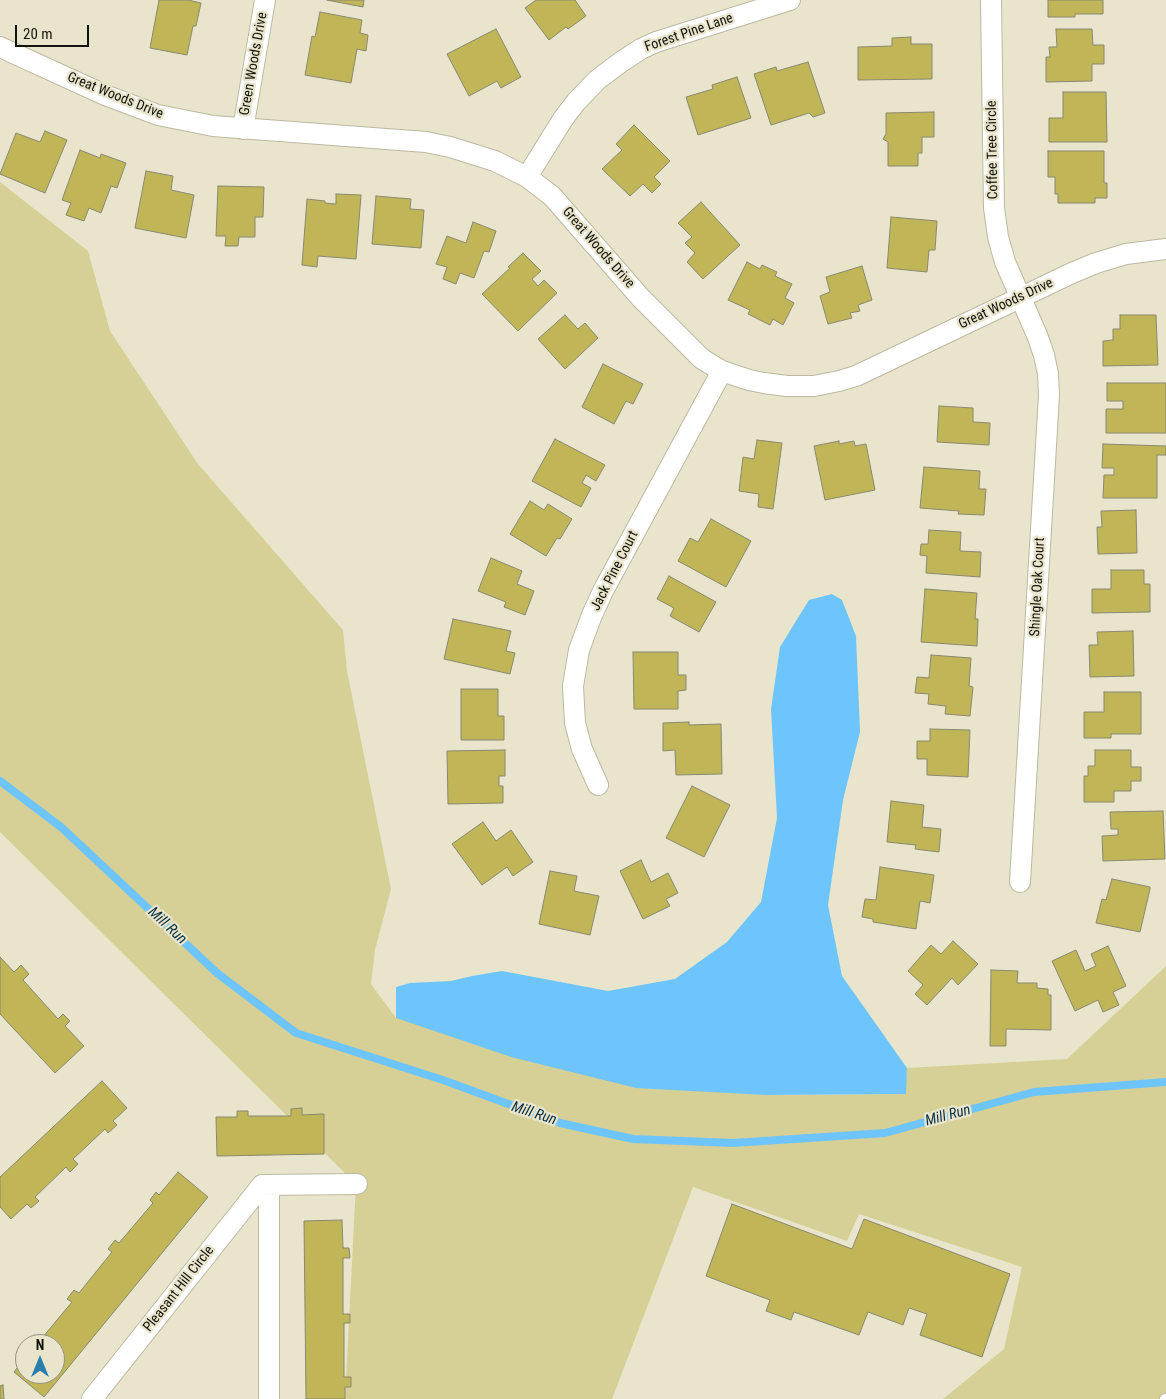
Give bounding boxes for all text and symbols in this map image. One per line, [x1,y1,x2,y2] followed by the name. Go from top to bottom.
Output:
[643,10,735,56] street label: Forest Pine Lane
[237,11,271,117] street label: Green Woods Drive
[18,15,91,47] scale bar
[23,25,53,43] text: 20 m
[65,69,165,123] street label: Great Woods Drive
[984,100,1002,200] street label: Coffee Tree Circle
[558,204,638,292] street label: Great Woods Drive
[956,275,1056,333] street label: Great Woods Drive
[588,528,642,614] street label: Jack Pine Court
[1027,537,1049,637] street label: Shingle Oak Court
[144,904,190,948] water label: Mill Run
[509,1098,559,1130] water label: Mill Run
[923,1101,973,1131] water label: Mill Run
[140,1243,218,1335] street label: Pleasant Hill Circle
[15,1334,65,1384] north arrow
[36,1337,44,1353] text: N

